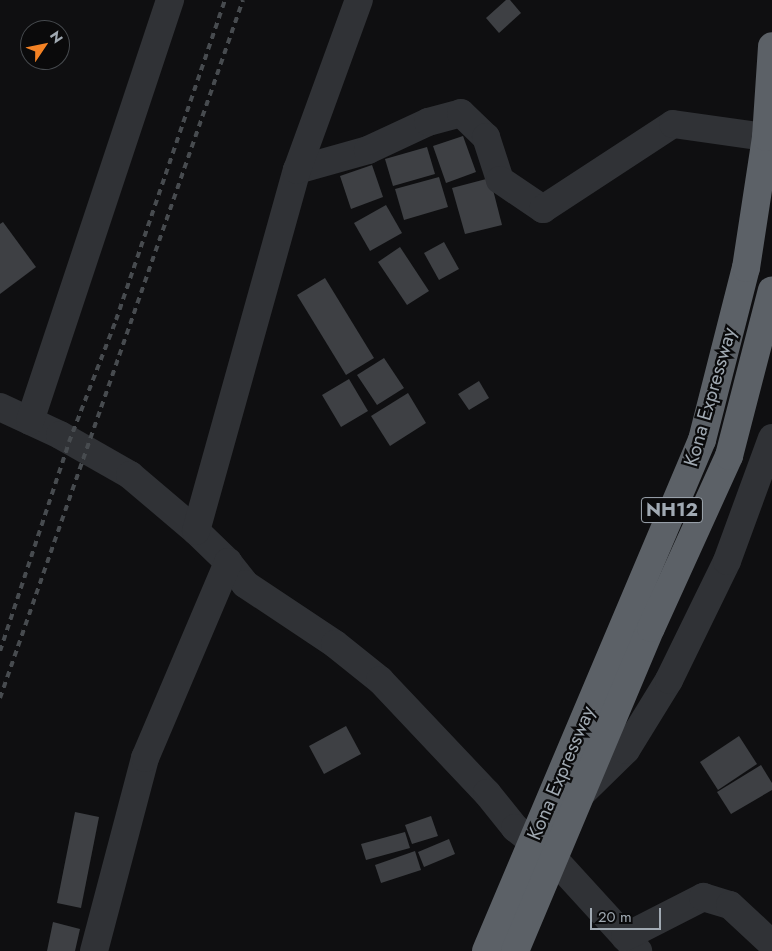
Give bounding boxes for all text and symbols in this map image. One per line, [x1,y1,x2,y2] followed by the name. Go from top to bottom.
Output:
[20,20,70,70] north arrow
[45,27,68,47] text: N
[679,325,741,469] street label: Kona Expressway
[641,494,703,526] road number: NH12
[522,702,600,844] street label: Kona Expressway
[592,898,663,930] scale bar
[598,906,632,928] text: 20 m

